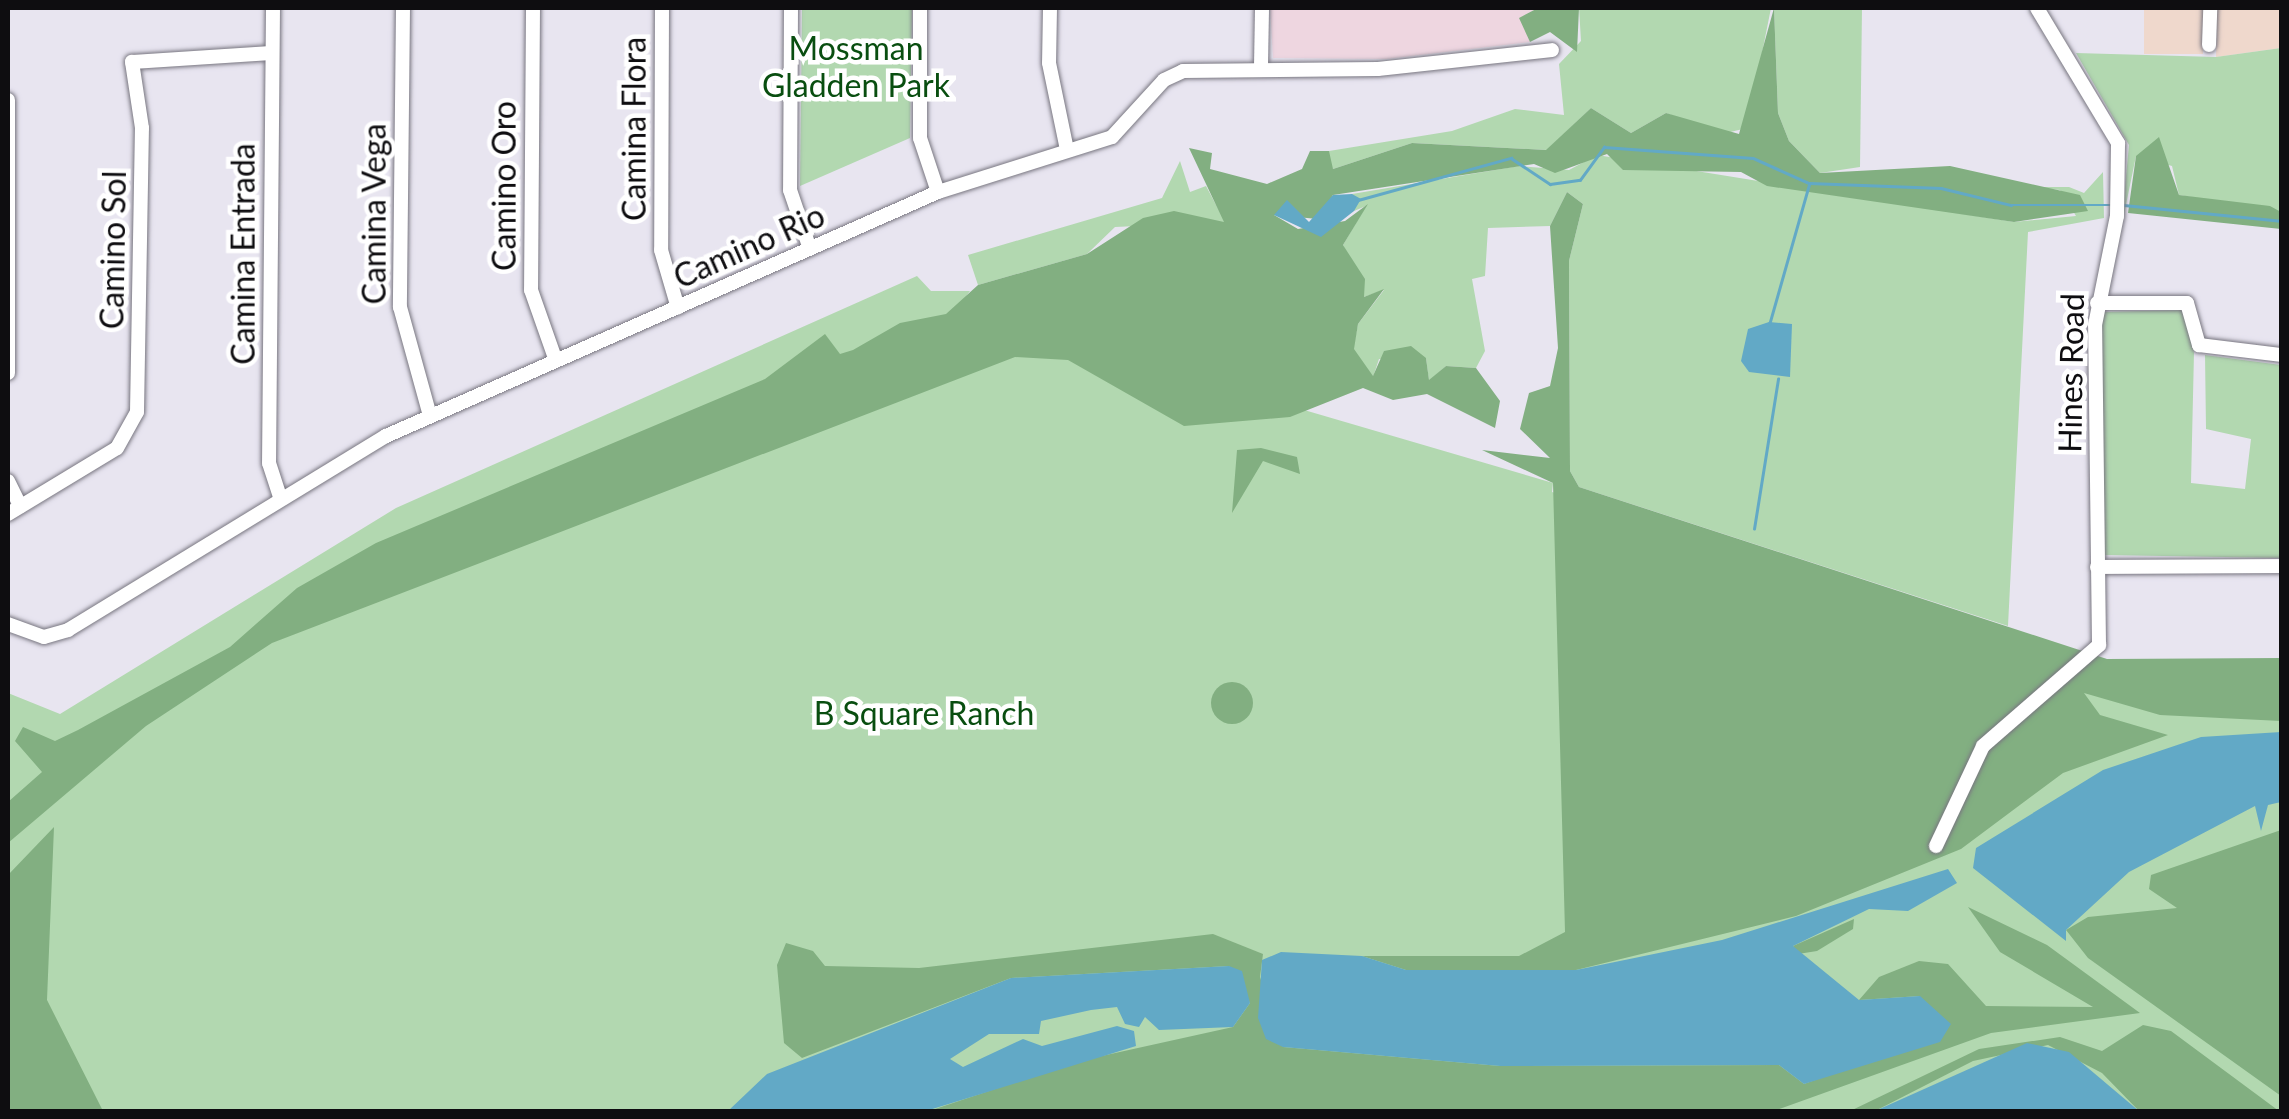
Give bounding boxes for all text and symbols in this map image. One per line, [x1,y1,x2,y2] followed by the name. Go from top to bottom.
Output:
[762,30,950,105] park label: Mossman Gladden Park
[615,37,653,221] street label: Camina Flora
[485,101,523,271] street label: Camino Oro
[355,123,393,305] street label: Camina Vega
[224,143,262,365] street label: Camina Entrada
[92,170,134,330] street label: Camino Sol
[668,196,830,296] street label: Camino Rio
[2050,293,2092,453] street label: Hines Road
[814,694,1034,732] park label: B Square Ranch

